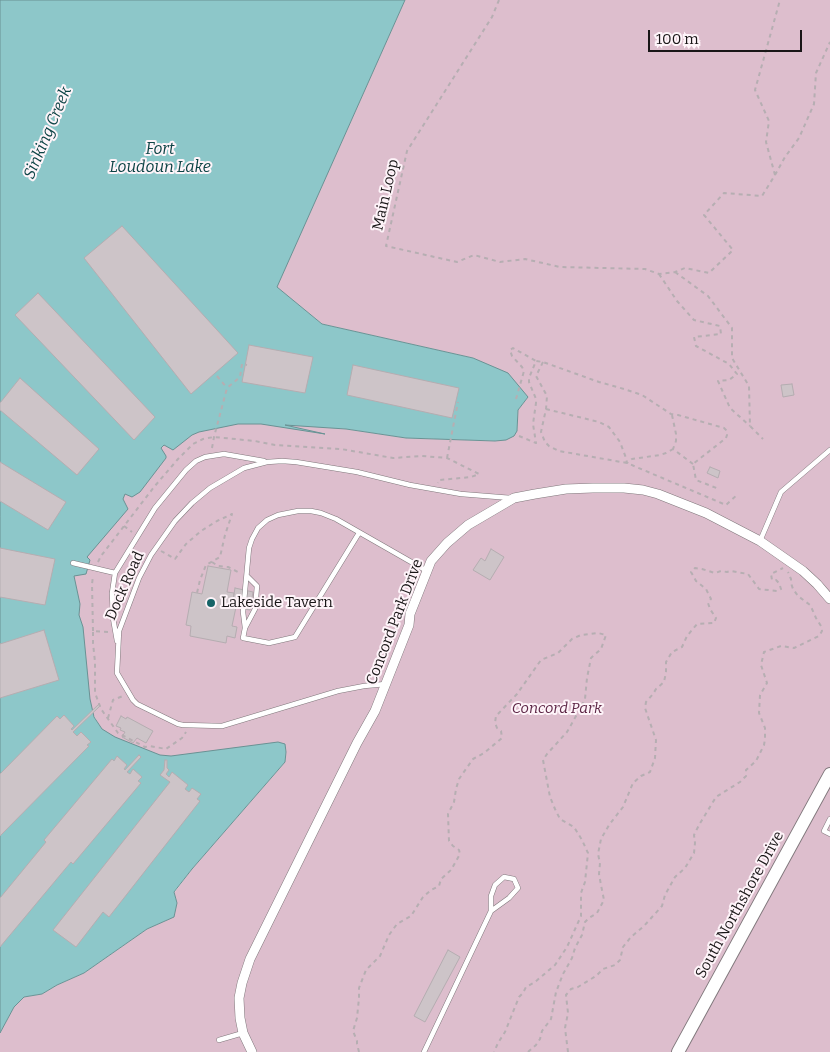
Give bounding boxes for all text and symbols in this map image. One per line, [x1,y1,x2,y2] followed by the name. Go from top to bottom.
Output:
[650,20,804,52] scale bar
[656,30,699,48] text: 100 m
[20,84,76,182] water label: Sinking Creek
[109,140,211,178] water label: Fort Loudoun Lake
[369,158,403,232] street label: Main Loop
[102,549,148,623] street label: Dock Road
[363,557,427,687] street label: Concord Park Drive
[221,594,333,612] place label: Lakeside Tavern
[205,597,217,609] marker: Lakeside Tavern
[512,700,602,718] park label: Concord Park
[692,828,788,982] street label: South Northshore Drive

